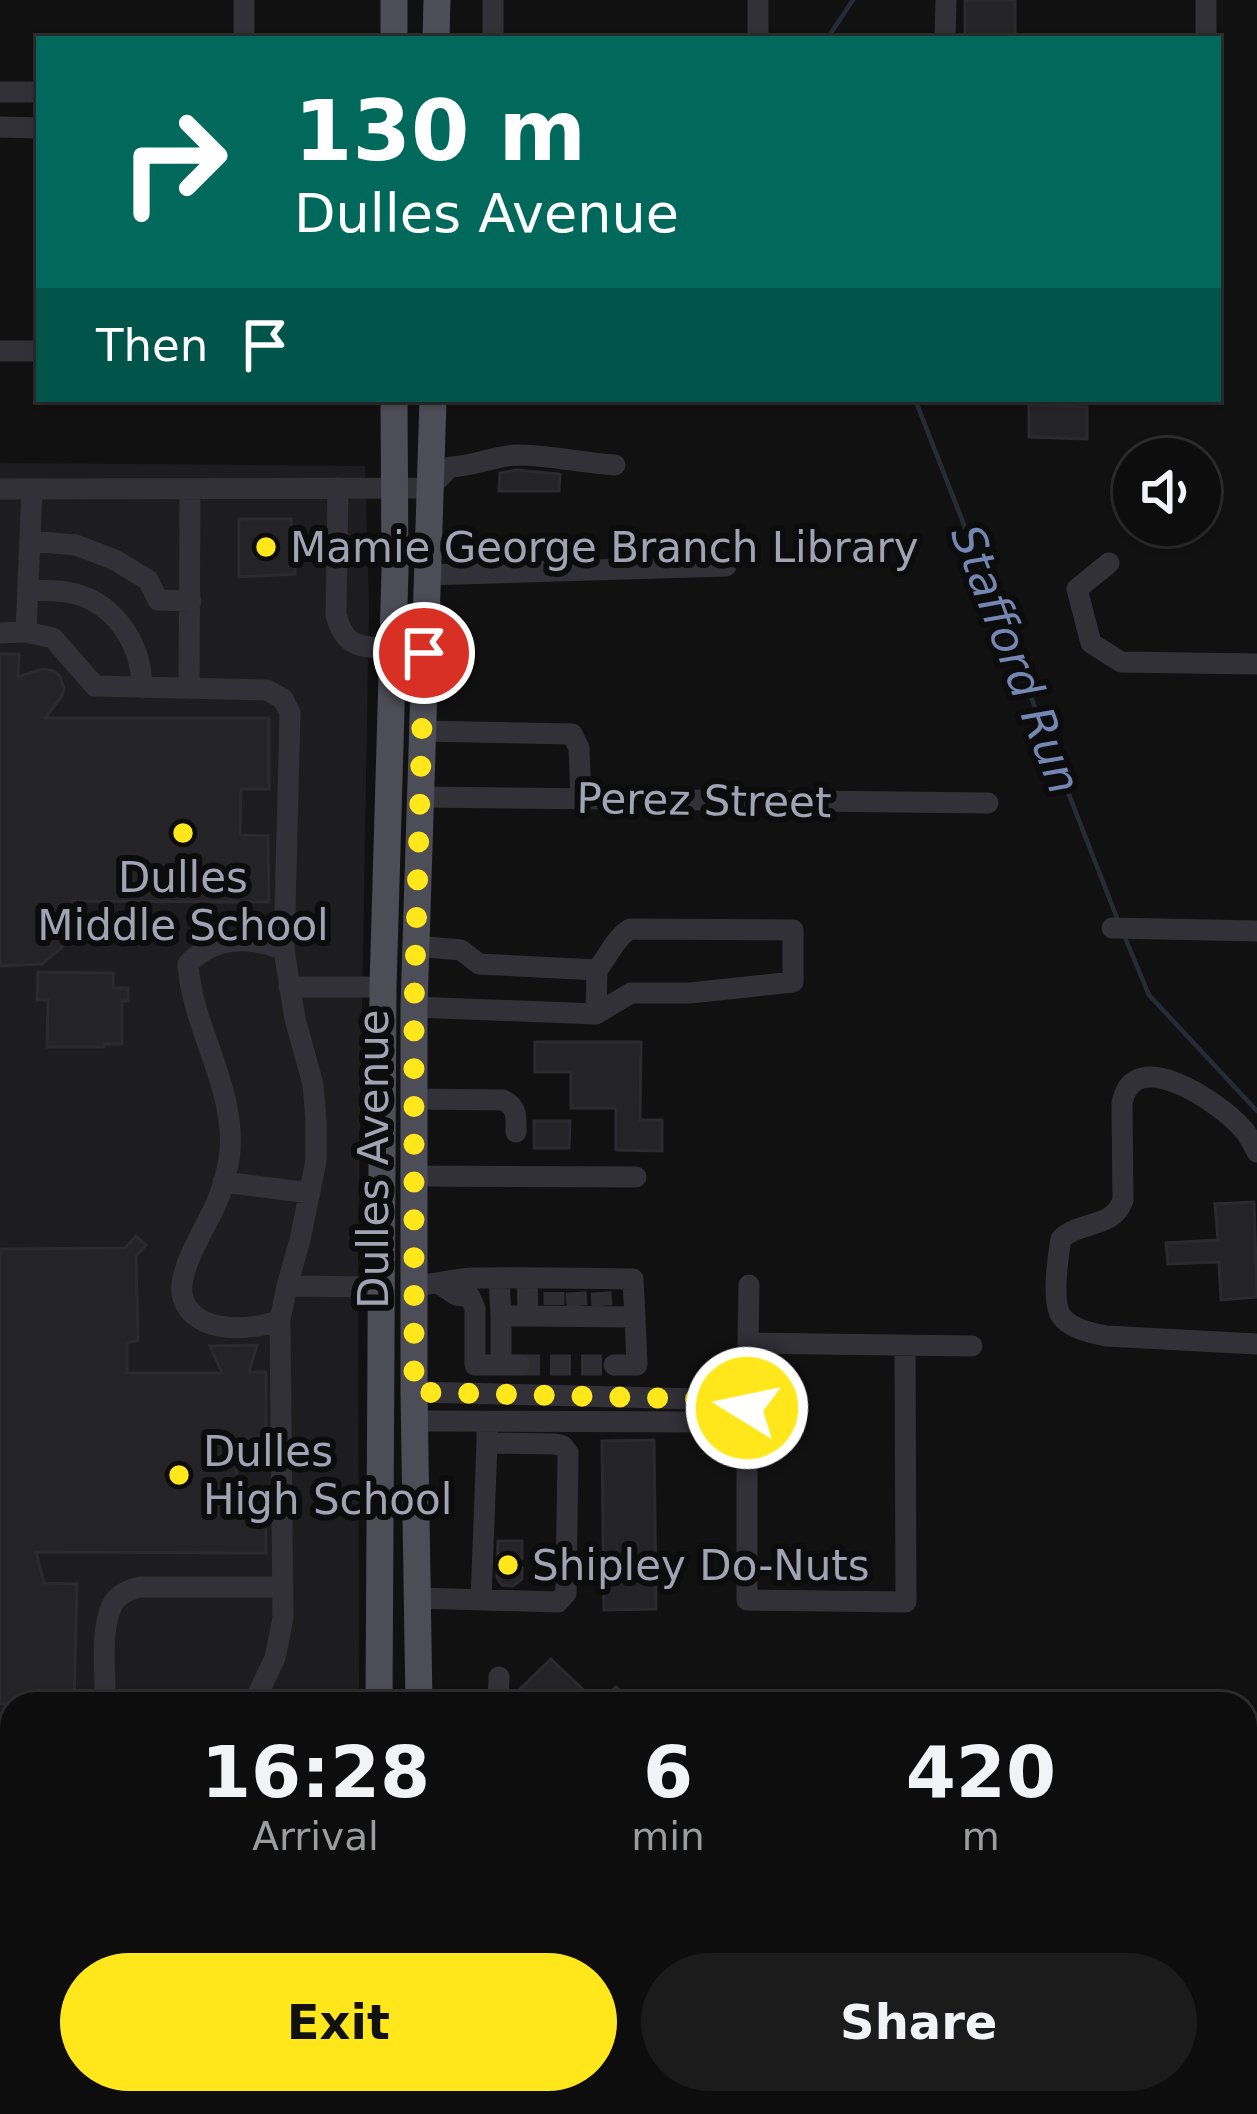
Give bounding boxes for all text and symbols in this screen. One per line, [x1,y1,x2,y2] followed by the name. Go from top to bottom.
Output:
[294,82,586,180] text: 130 m
[96,84,252,240] icon: right
[294,182,679,245] text: Dulles Avenue
[232,312,298,378] icon: arrive
[96,319,208,372] text: Then
[1113,438,1221,546] map controls
[1113,438,1221,546] button: sound
[940,517,1091,801] water label: Stafford Run
[290,523,919,572] place label: Mamie George Branch Library
[253,534,279,560] marker: Mamie George Branch Library
[373,602,475,704] pin
[391,620,457,686] icon: arrive
[576,774,832,827] street label: Perez Street
[170,820,196,846] marker: Dulles Middle School
[37,853,329,950] place label: Dulles Middle School
[349,1009,398,1309] street label: Dulles Avenue
[684,1345,810,1471] position arrow
[203,1427,452,1524] place label: Dulles High School
[166,1462,192,1488] marker: Dulles High School
[532,1541,870,1590] place label: Shipley Do-Nuts
[495,1552,521,1578] marker: Shipley Do-Nuts
[201,1730,430,1814] text: 16:28
[643,1730,693,1814] text: 6
[906,1730,1056,1814] text: 420
[252,1814,379,1859] text: Arrival
[631,1814,705,1859] text: min
[962,1814,1000,1859] text: m
[60,1953,617,2091] button: Exit
[641,1953,1197,2091] button: Share

